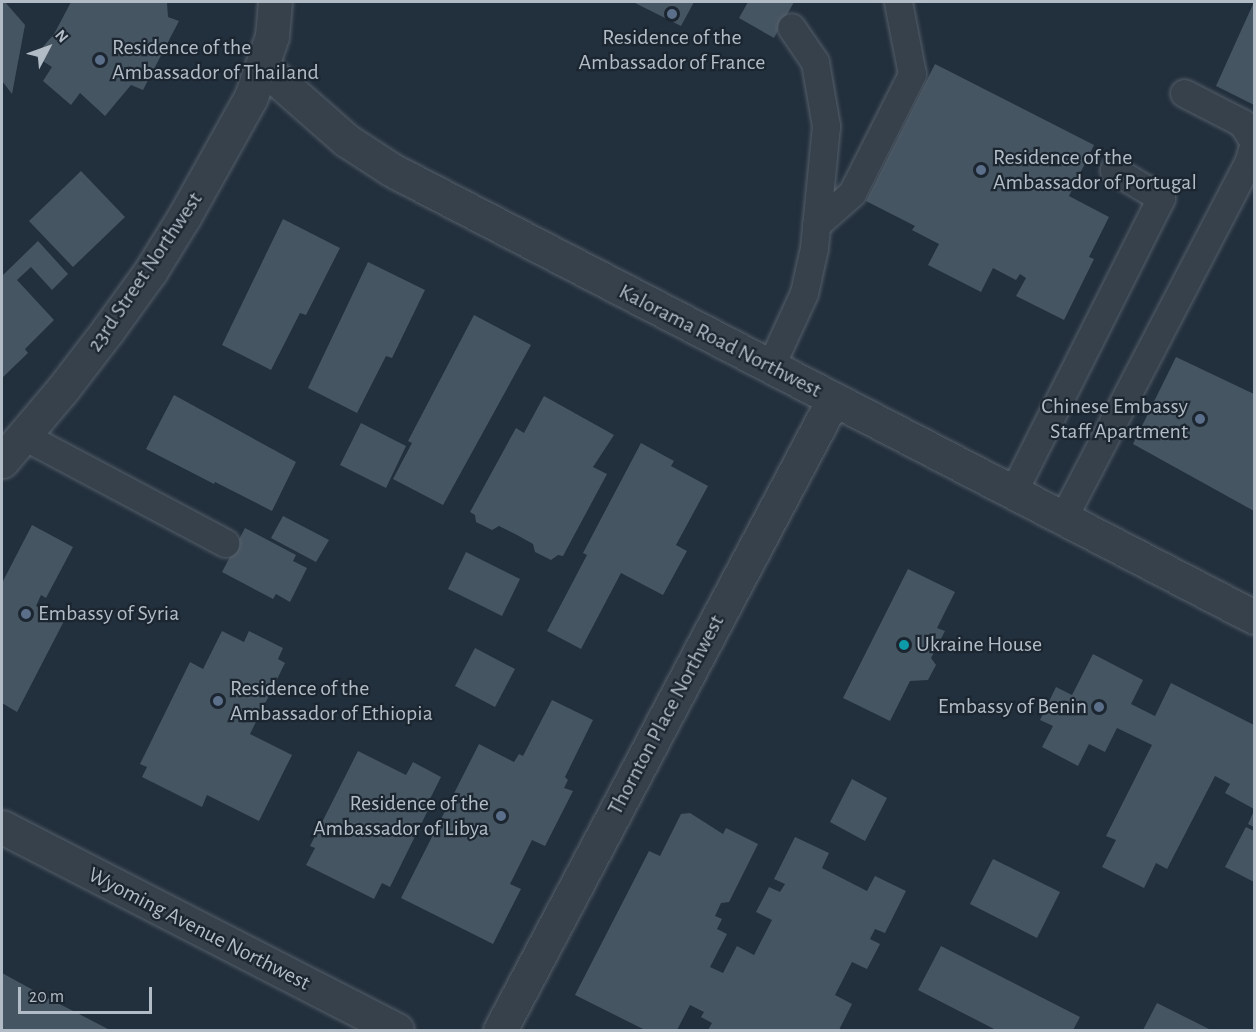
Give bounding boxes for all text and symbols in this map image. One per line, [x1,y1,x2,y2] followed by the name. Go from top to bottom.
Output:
[665,7,679,21] marker: Residence of the Ambassador of France
[18,18,78,78] north arrow
[579,24,765,76] place label: Residence of the Ambassador of France
[52,27,71,46] text: N
[112,34,319,86] place label: Residence of the Ambassador of Thailand
[93,53,107,67] marker: Residence of the Ambassador of Thailand
[993,144,1197,196] place label: Residence of the Ambassador of Portugal
[974,163,988,177] marker: Residence of the Ambassador of Portugal
[82,187,208,357] street label: 23rd Street Northwest
[614,278,826,404] street label: Kalorama Road Northwest
[1041,393,1188,445] place label: Chinese Embassy Staff Apartment
[1193,412,1207,426] marker: Chinese Embassy Staff Apartment
[38,601,179,627] place label: Embassy of Syria
[19,607,33,621] marker: Embassy of Syria
[602,610,730,820] street label: Thornton Place Northwest
[916,632,1042,658] place label: Ukraine House
[897,638,911,652] marker: Ukraine House
[230,675,433,726] place label: Residence of the Ambassador of Ethiopia
[211,694,225,708] marker: Residence of the Ambassador of Ethiopia
[938,694,1087,720] place label: Embassy of Benin
[1092,700,1106,714] marker: Embassy of Benin
[313,790,489,842] place label: Residence of the Ambassador of Libya
[494,809,508,823] marker: Residence of the Ambassador of Libya
[84,862,314,996] street label: Wyoming Avenue Northwest
[21,975,154,1013] scale bar
[29,988,64,1006] text: 20 m

